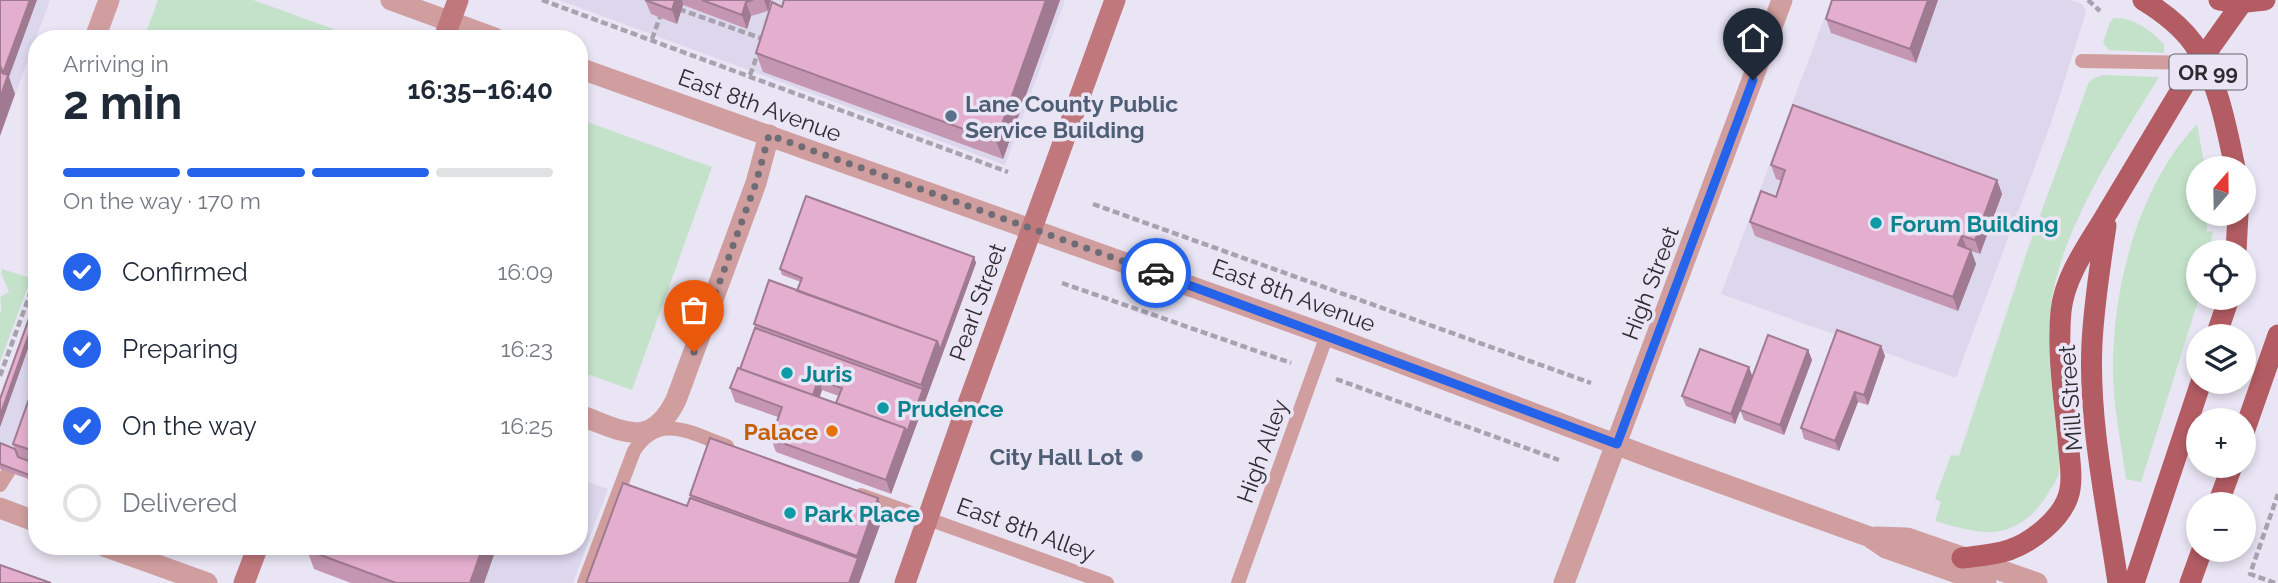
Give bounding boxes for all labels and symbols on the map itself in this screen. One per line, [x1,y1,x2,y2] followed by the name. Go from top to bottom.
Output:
[1723,8,1783,80] pin
[2170,55,2246,90] road number: OR 99
[675,63,845,147] street label: East 8th Avenue
[965,90,1178,143] place label: Lane County Public Service Building
[943,108,959,124] marker: Lane County Public Service Building
[2186,156,2256,226] north arrow
[1890,210,2059,237] place label: Forum Building
[1868,215,1884,231] marker: Forum Building
[1616,222,1684,344] street label: High Street
[1121,238,1191,308] courier
[943,239,1011,365] street label: Pearl Street
[1209,253,1379,337] street label: East 8th Avenue
[664,280,724,352] pin
[2053,344,2087,452] street label: Mill Street
[801,360,852,387] place label: Juris
[779,365,795,381] marker: Juris
[897,395,1004,422] place label: Prudence
[1231,395,1293,507] street label: High Alley
[875,400,891,416] marker: Prudence
[744,418,818,445] place label: Palace
[824,423,840,439] marker: Palace
[989,443,1123,470] place label: City Hall Lot
[1129,448,1145,464] marker: City Hall Lot
[953,492,1099,566] street label: East 8th Alley
[804,500,920,527] place label: Park Place
[782,505,798,521] marker: Park Place

